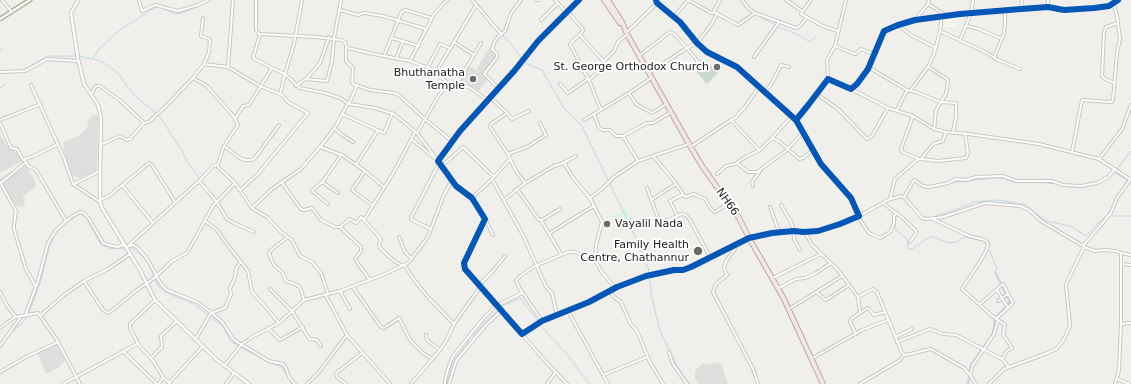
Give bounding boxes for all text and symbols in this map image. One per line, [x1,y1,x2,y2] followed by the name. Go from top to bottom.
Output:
[554,60,709,74] place label: St. George Orthodox Church
[712,62,722,72] marker: St. George Orthodox Church
[394,66,465,92] place label: Bhuthanatha Temple
[468,74,478,84] marker: Bhuthanatha Temple
[713,186,741,218] street label: NH66
[615,217,683,231] place label: Vayalil Nada
[602,219,612,229] marker: Vayalil Nada
[580,238,689,264] place label: Family Health Centre, Chathannur
[692,245,704,257] marker: Family Health Centre, Chathannur

